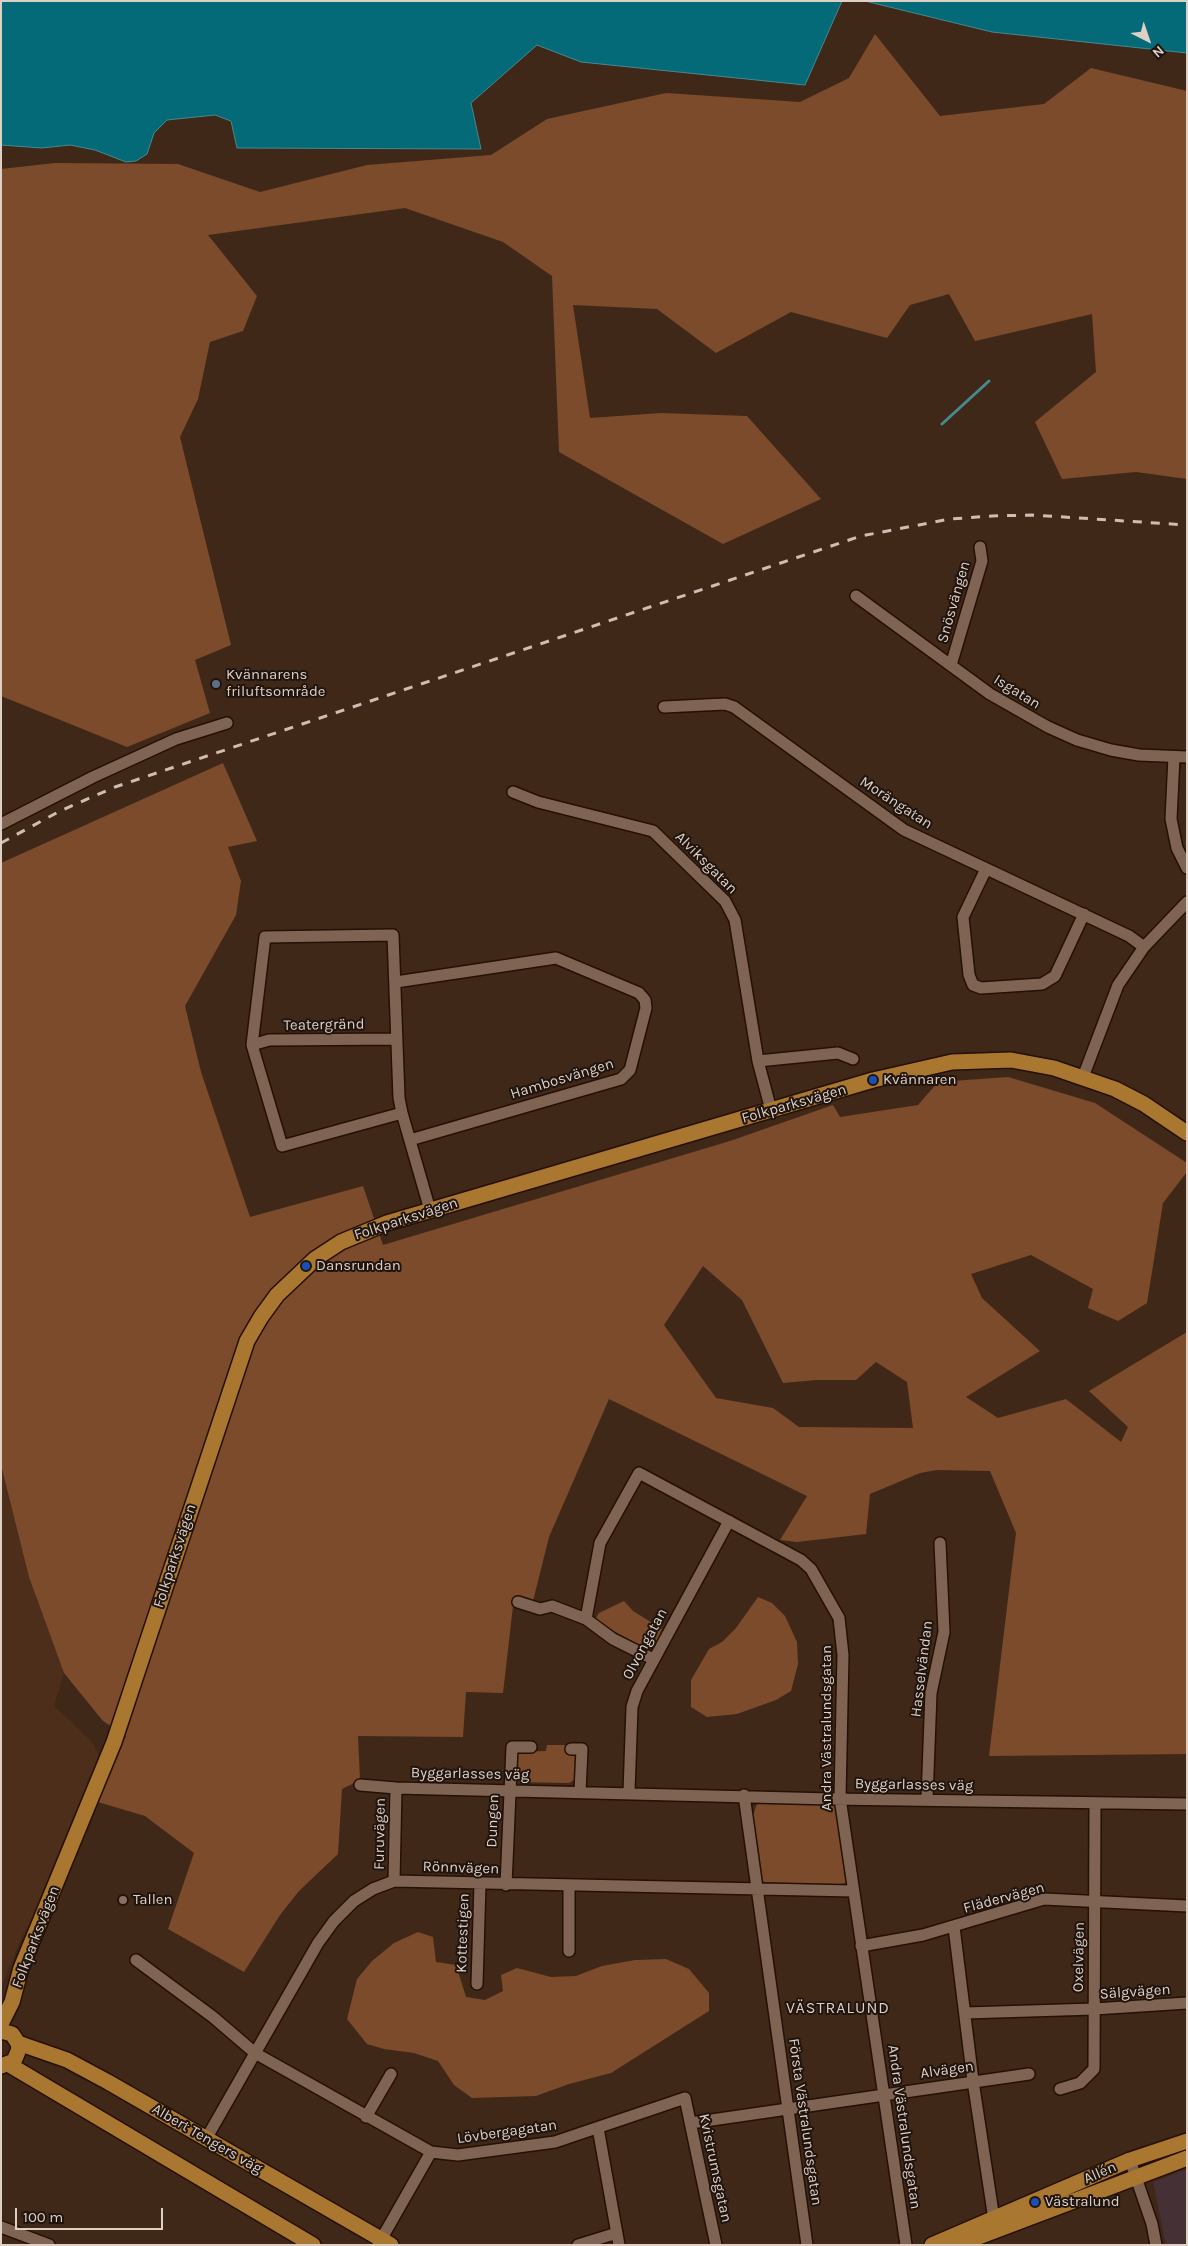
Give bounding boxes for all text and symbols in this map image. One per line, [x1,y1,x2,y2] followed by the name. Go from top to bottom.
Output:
[1123,15,1173,65] north arrow
[1149,42,1168,61] text: N
[934,559,974,645] street label: Snösvängen
[226,666,325,701] place label: Kvännarens friluftsområde
[990,671,1044,713] street label: Isgatan
[210,678,222,690] marker: Kvännarens friluftsområde
[856,773,936,833] street label: Morängatan
[671,828,741,898] street label: Alviksgatan
[283,1015,365,1035] street label: Teatergränd
[508,1055,616,1103] street label: Hambosvängen
[883,1071,956,1089] place label: Kvännaren
[867,1074,879,1086] marker: Kvännaren
[740,1080,848,1128] street label: Folkparksvägen
[352,1194,460,1244] street label: Folkparksvägen
[316,1257,401,1275] place label: Dansrundan
[300,1260,312,1272] marker: Dansrundan
[150,1502,200,1610] street label: Folkparksvägen
[619,1605,671,1683] street label: Olvongatan
[907,1620,937,1718] street label: Hasselvändan
[818,1645,836,1811] street label: Andra Västralundsgatan
[411,1764,529,1784] street label: Byggarlasses väg
[855,1775,973,1795] street label: Byggarlasses väg
[483,1794,503,1848] street label: Dungen
[370,1798,390,1870] street label: Furuvägen
[422,1858,500,1878] street label: Rönnvägen
[961,1879,1047,1917] street label: Flädervägen
[8,1883,64,1991] street label: Folkparksvägen
[133,1891,173,1909] place label: Tallen
[453,1893,473,1973] street label: Kottestigen
[117,1894,129,1906] marker: Tallen
[1069,1922,1089,1992] street label: Oxelvägen
[1099,1981,1171,2003] street label: Sälgvägen
[785,1998,891,2018] district label: VÄSTRALUND
[784,2037,826,2207] street label: Första Västralundsgatan
[884,2044,924,2210] street label: Andra Västralundsgatan
[919,2057,975,2083] street label: Alvägen
[149,2100,265,2178] street label: Albert Tengers väg
[695,2112,735,2224] street label: Kvistrumsgatan
[456,2116,558,2148] street label: Lövbergagatan
[1081,2158,1119,2188] street label: Allén
[1045,2193,1120,2211] place label: Västralund
[1029,2196,1041,2208] marker: Västralund
[18,2198,165,2230] scale bar
[23,2208,63,2226] text: 100 m

